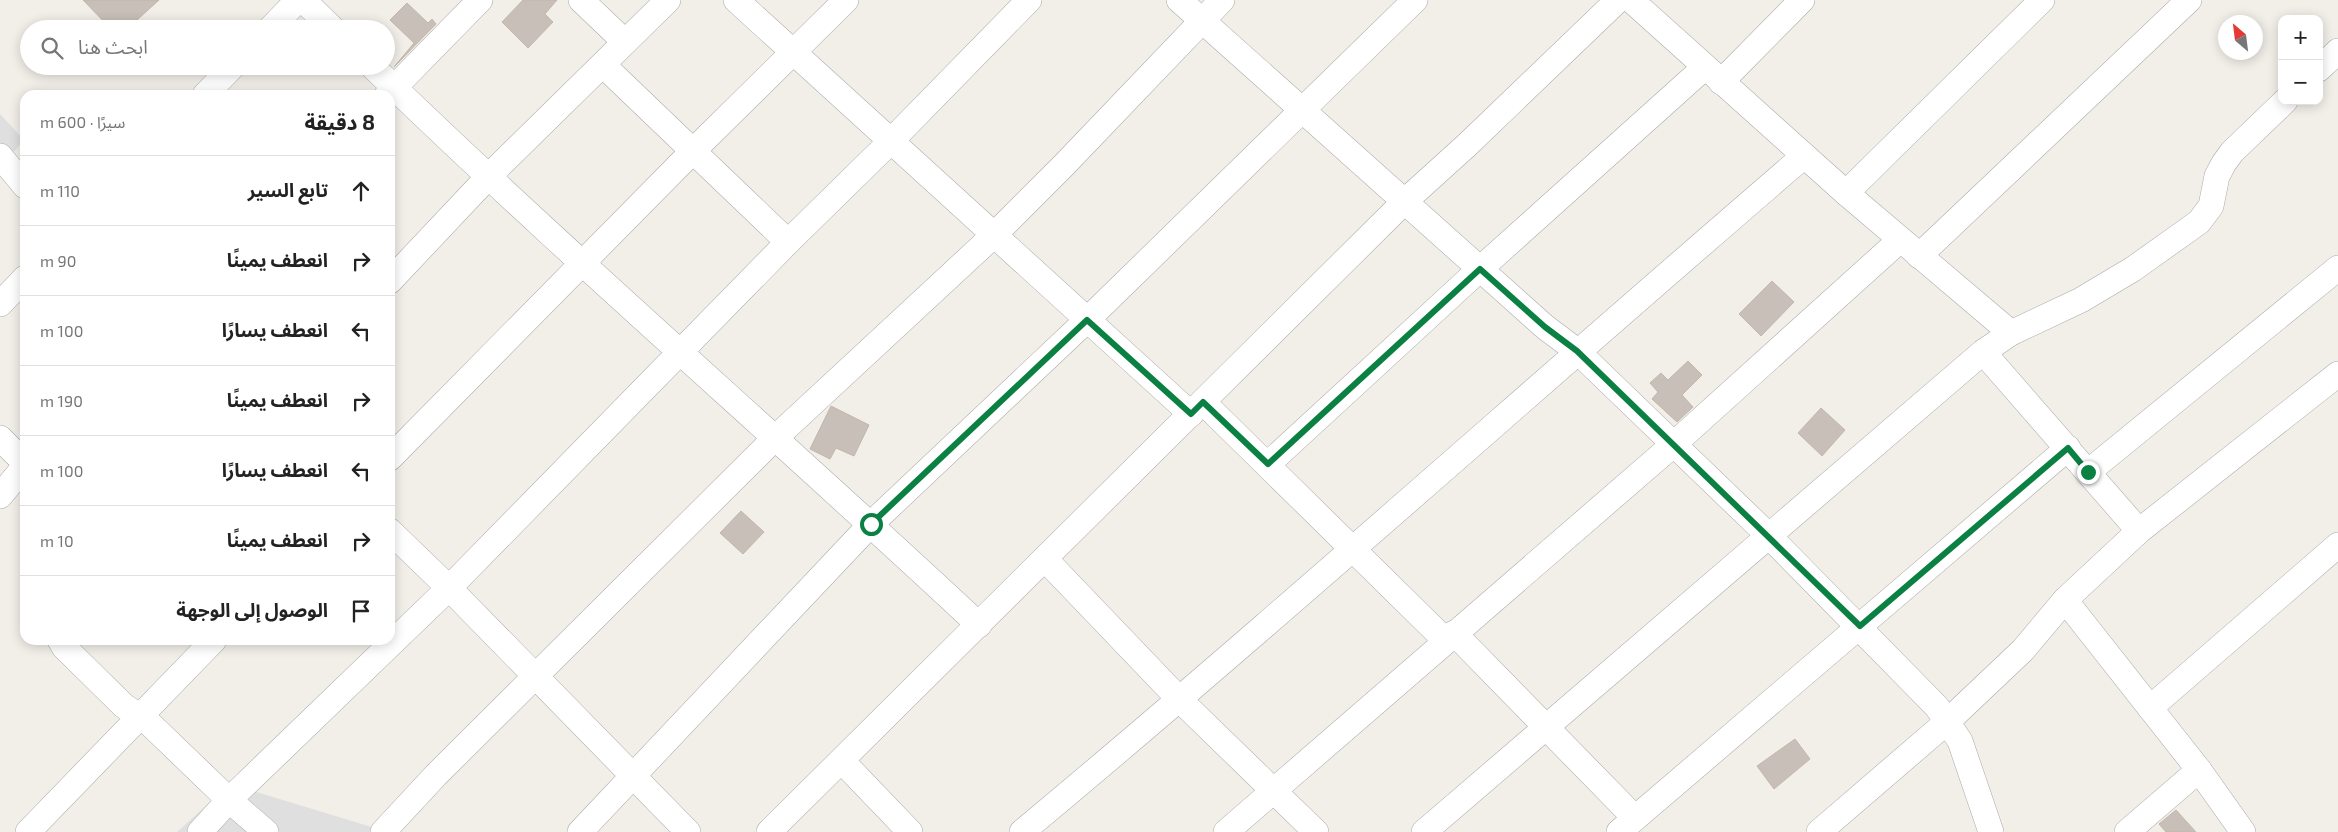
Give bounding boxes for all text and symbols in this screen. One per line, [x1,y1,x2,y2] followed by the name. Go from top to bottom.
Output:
[2218,15,2263,60] north arrow
[2278,15,2323,105] map controls
[2278,15,2323,60] button: +
[20,20,395,75] search box
[38,34,66,62] icon: search
[78,35,148,58] text: ابحث هنا
[2278,60,2323,105] button: −
[305,109,375,134] text: 8 دقيقة
[40,112,125,131] text: سيرًا · 600 m
[347,177,375,205] icon: ahead
[248,178,328,201] text: تابع السير
[40,181,80,200] text: 110 m
[347,247,375,275] icon: right
[227,248,328,271] text: انعطف يمينًا
[40,251,76,270] text: 90 m
[347,317,375,345] icon: left
[222,318,328,341] text: انعطف يسارًا
[40,321,83,340] text: 100 m
[347,387,375,415] icon: right
[227,388,328,411] text: انعطف يمينًا
[40,391,83,410] text: 190 m
[347,457,375,485] icon: left
[222,458,328,481] text: انعطف يسارًا
[40,461,83,480] text: 100 m
[2077,461,2100,484] route end
[860,513,883,536] route start
[347,527,375,555] icon: right
[227,528,328,551] text: انعطف يمينًا
[40,531,74,550] text: 10 m
[347,597,375,625] icon: arrive
[176,598,328,621] text: الوصول إلى الوجهة

